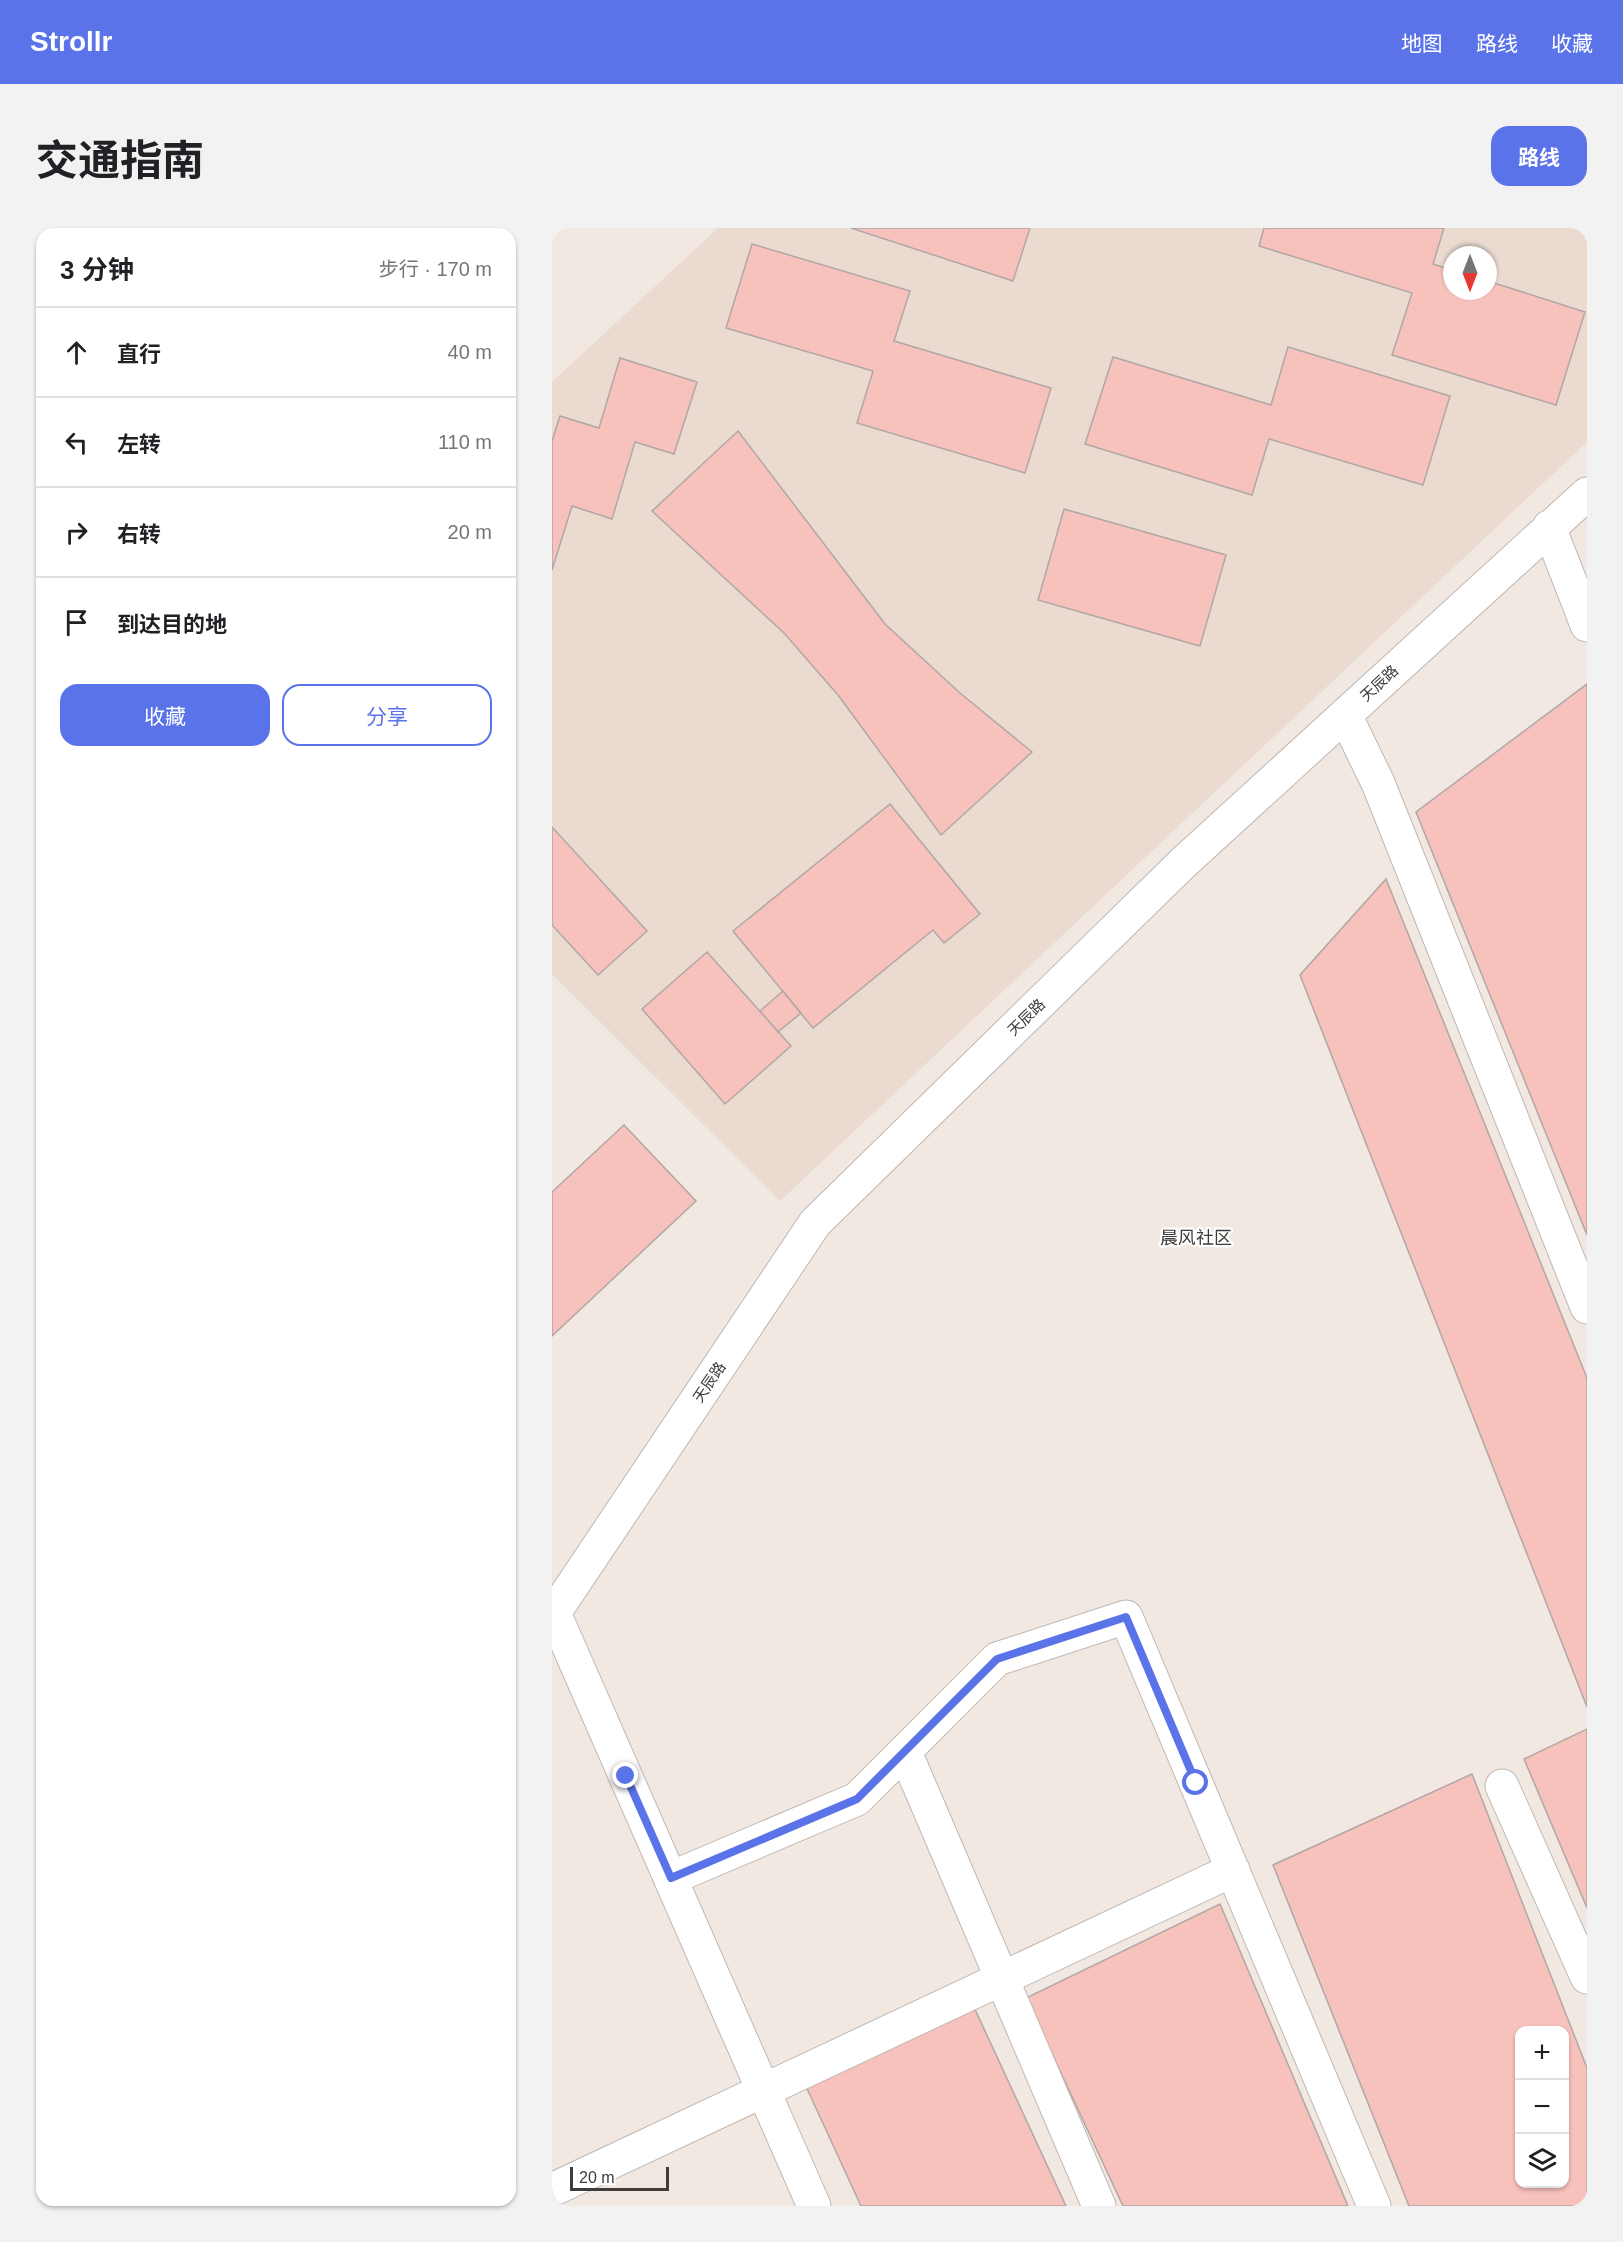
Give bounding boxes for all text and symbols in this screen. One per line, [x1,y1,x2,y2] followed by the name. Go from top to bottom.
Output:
[30,26,112,57] text: Strollr
[1401,32,1443,55] text: 地图
[1476,32,1518,55] text: 路线
[1551,32,1593,55] text: 收藏
[1491,126,1587,186] button: 路线
[36,137,204,184] text: 交通指南
[1443,246,1497,300] north arrow
[60,255,134,285] text: 3 分钟
[379,258,492,280] text: 步行 · 170 m
[60,336,93,369] icon: ahead
[448,341,492,363] text: 40 m
[117,342,161,367] text: 直行
[60,426,93,459] icon: left
[438,431,492,453] text: 110 m
[117,432,161,457] text: 左转
[60,516,93,549] icon: right
[448,521,492,543] text: 20 m
[117,522,161,547] text: 右转
[60,606,93,639] icon: arrive
[117,612,227,637] text: 到达目的地
[1357,661,1401,705] street label: 天辰路
[60,684,270,746] button: 收藏
[282,684,492,746] button: 分享
[1004,995,1048,1039] street label: 天辰路
[1160,1228,1232,1248] district label: 晨风社区
[689,1359,729,1405] street label: 天辰路
[612,1762,638,1788] route end
[1182,1769,1208,1795] route start
[1515,2026,1569,2188] map controls
[1515,2026,1569,2080] button: +
[1515,2080,1569,2134] button: −
[1515,2134,1569,2188] button: layers
[570,2164,669,2192] scale bar
[579,2169,615,2186] text: 20 m

